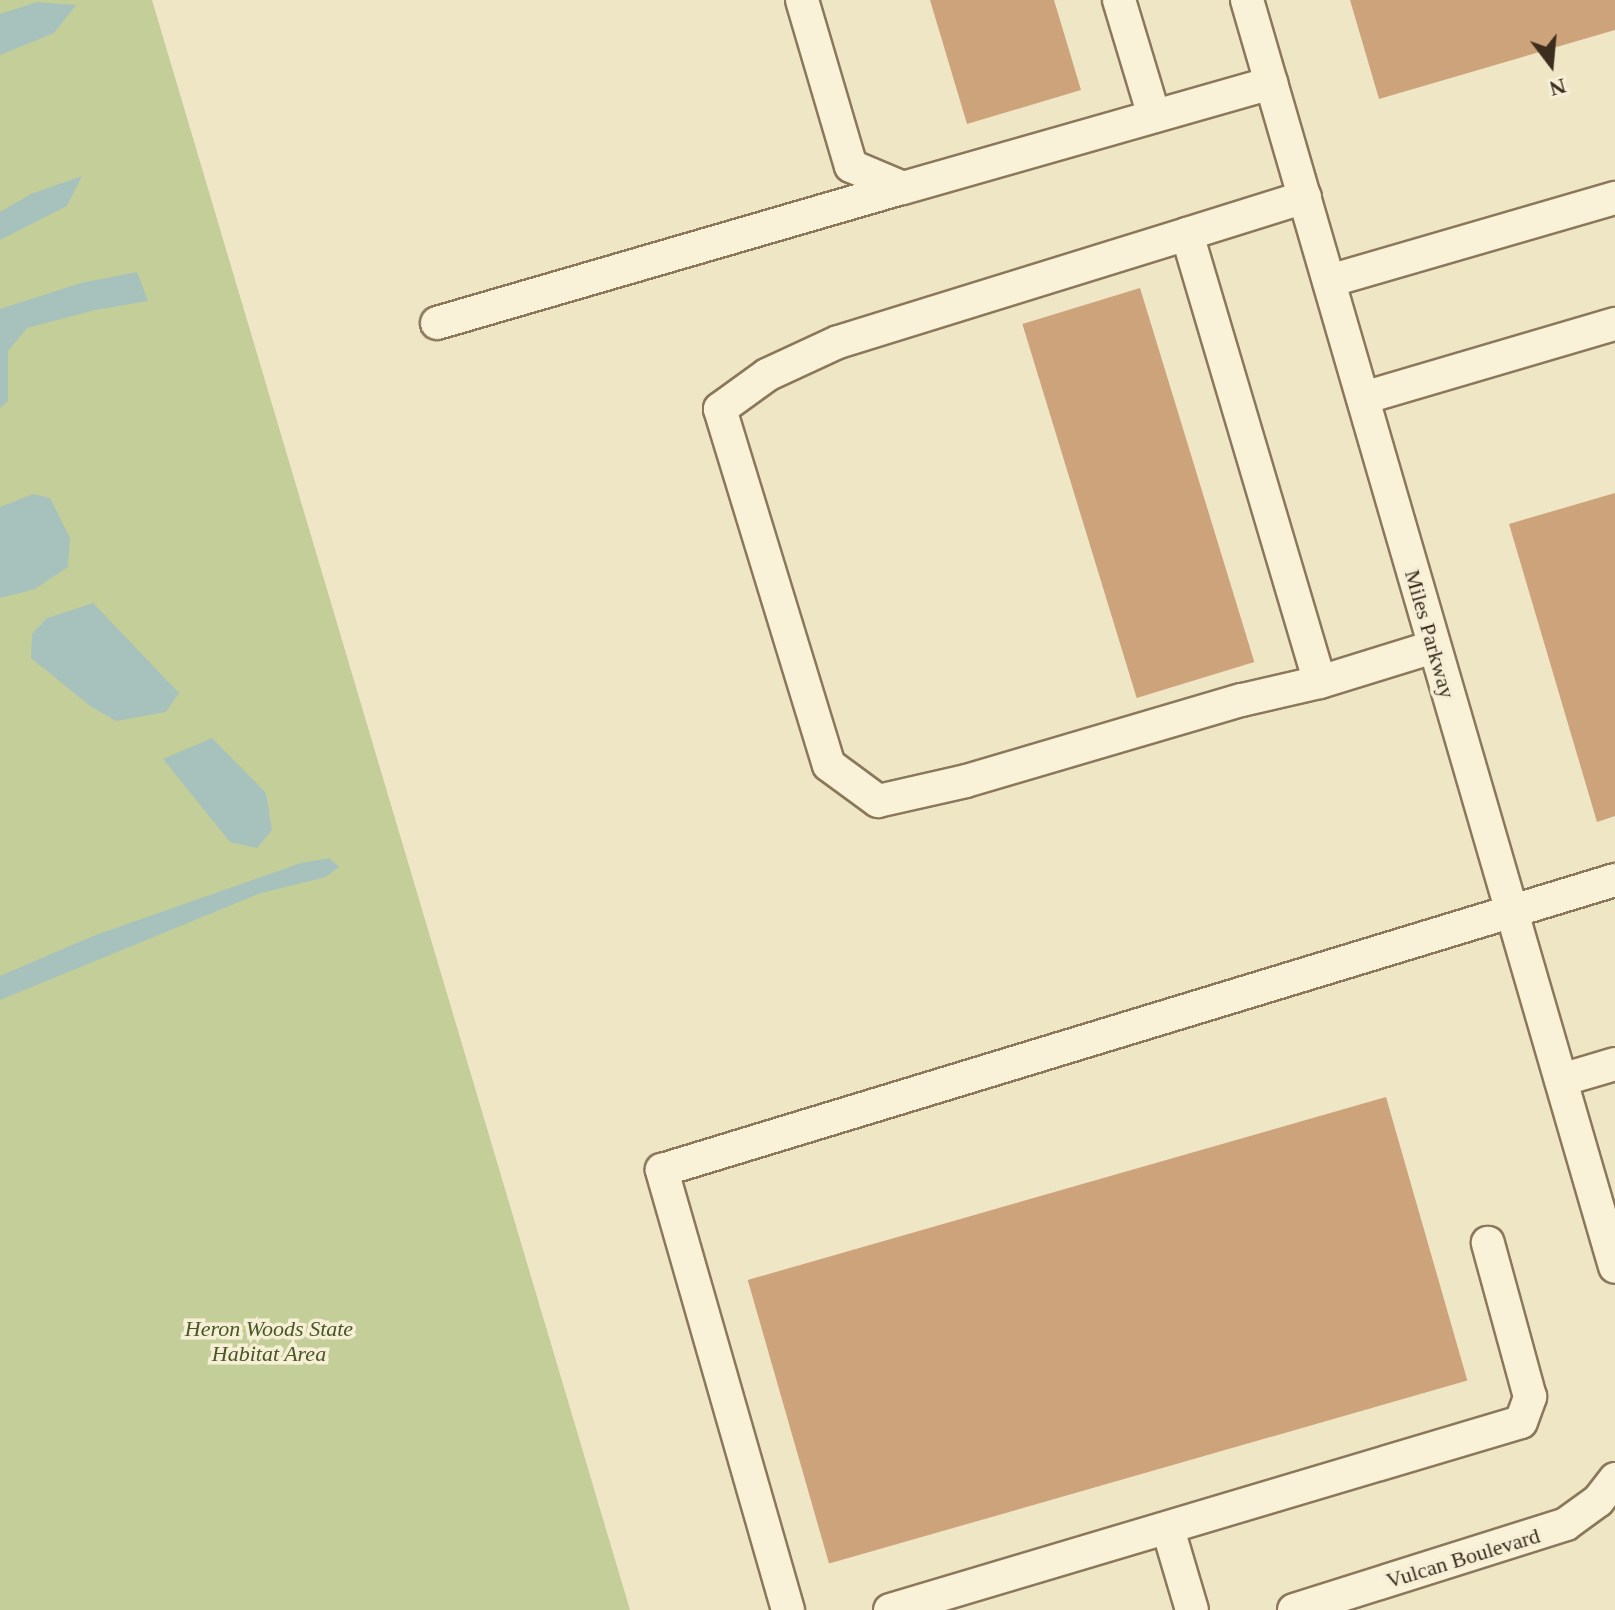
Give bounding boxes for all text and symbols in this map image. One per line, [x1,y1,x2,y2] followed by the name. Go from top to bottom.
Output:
[1511,24,1591,104] north arrow
[1547,73,1569,102] text: N
[1399,567,1461,701] street label: Miles Parkway
[185,1315,353,1366] park label: Heron Woods State Habitat Area
[1383,1522,1543,1594] street label: Vulcan Boulevard

